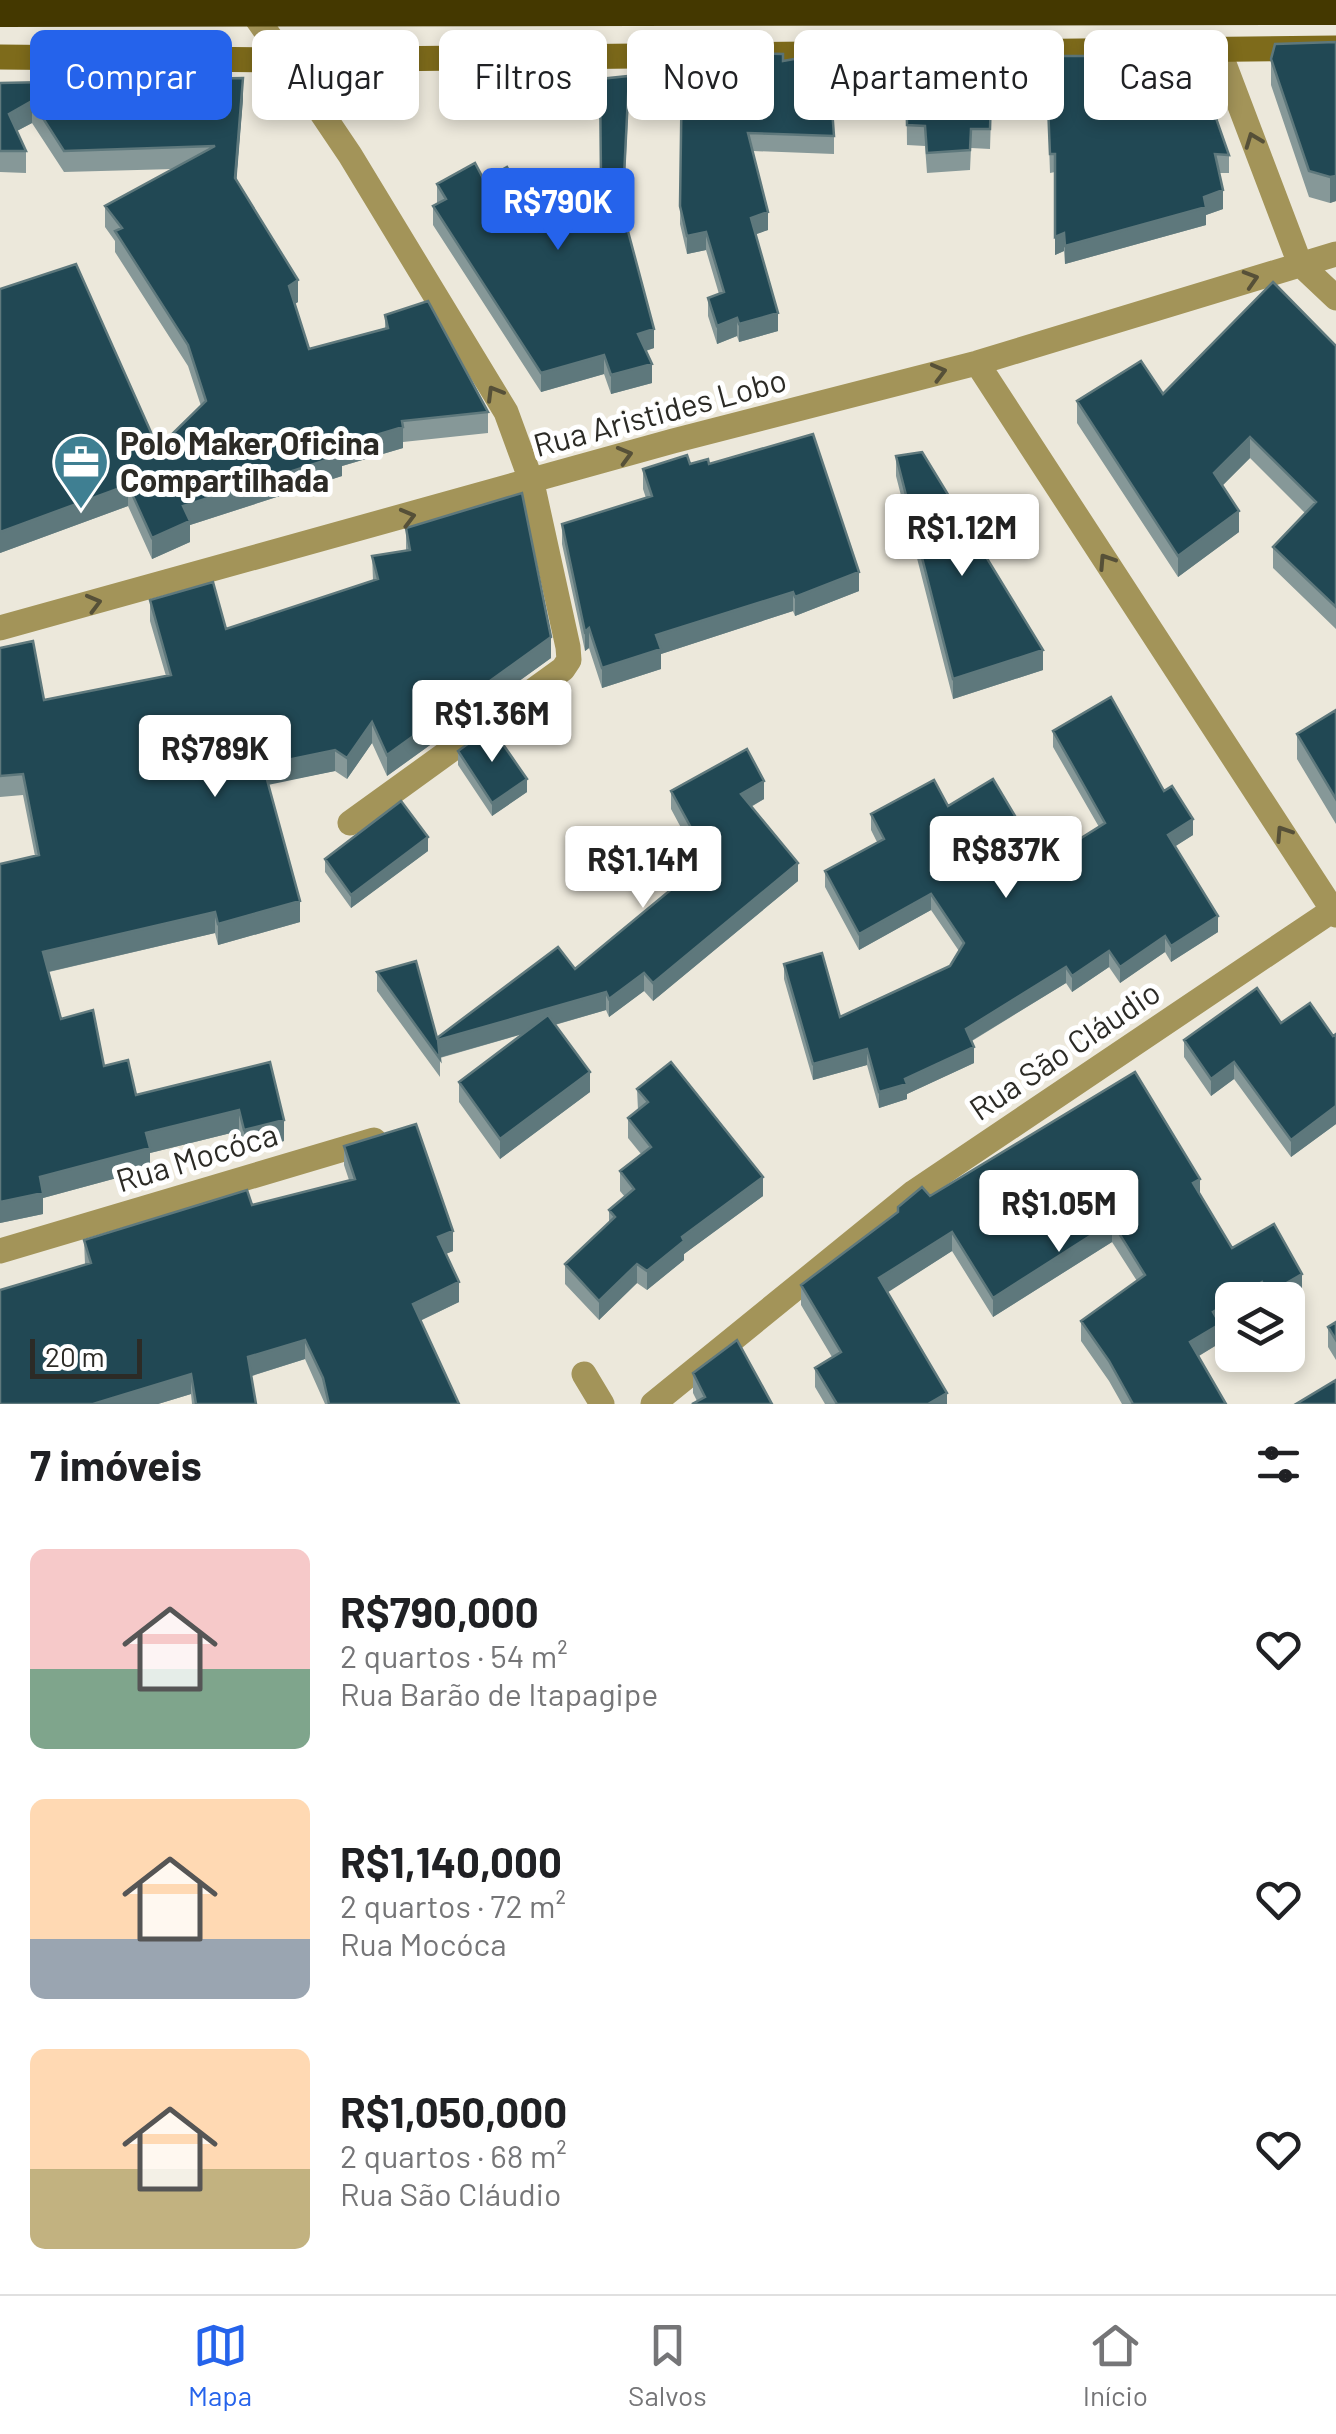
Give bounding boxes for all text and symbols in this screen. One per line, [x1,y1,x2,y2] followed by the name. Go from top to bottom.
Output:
[30,30,232,120] chip: Comprar
[252,30,419,120] chip: Alugar
[439,30,607,120] chip: Filtros
[627,30,774,120] chip: Novo
[794,30,1064,120] chip: Apartamento
[1084,30,1228,120] chip: Casa
[1245,132,1265,150] one-way arrow
[477,168,639,253] pin: R$790K
[503,181,613,219] text: R$790K
[1241,270,1258,291] one-way arrow
[529,359,790,463] street label: Rua Aristides Lobo
[930,363,947,384] one-way arrow
[487,386,506,404] one-way arrow
[120,423,380,498] place label: Polo Maker Oficina Compartilhada
[51,432,111,511] office icon: Polo Maker Oficina Compartilhada
[616,446,633,467] one-way arrow
[870,494,1054,579] pin: R$1.12M
[398,507,416,528] one-way arrow
[907,507,1017,545] text: R$1.12M
[1099,553,1118,571] one-way arrow
[85,593,102,614] one-way arrow
[400,680,584,765] pin: R$1.36M
[434,693,550,731] text: R$1.36M
[134,715,296,800] pin: R$789K
[161,728,269,766] text: R$789K
[925,816,1087,901] pin: R$837K
[551,826,735,911] pin: R$1.14M
[1276,826,1295,844] one-way arrow
[952,829,1060,867] text: R$837K
[587,839,699,877] text: R$1.14M
[961,972,1166,1127] street label: Rua São Cláudio
[111,1114,282,1199] street label: Rua Mocóca
[967,1170,1151,1255] pin: R$1.05M
[1001,1183,1117,1221] text: R$1.05M
[1215,1282,1305,1372] map controls
[1215,1282,1305,1372] button: layers
[30,1334,142,1378] scale bar
[45,1339,105,1373] text: 20 m
[1251,1437,1306,1492] icon: filters
[30,1439,202,1489] text: 7 imóveis
[340,1586,539,1636] text: R$790,000
[110,1589,230,1709] icon: home
[1251,1622,1306,1677] icon: heart
[340,1636,568,1674] text: 2 quartos · 54 m²
[340,1674,658,1712] text: Rua Barão de Itapagipe
[340,1836,562,1886] text: R$1,140,000
[110,1839,230,1959] icon: home
[1251,1872,1306,1927] icon: heart
[340,1886,566,1924] text: 2 quartos · 72 m²
[340,1924,507,1962] text: Rua Mocóca
[340,2086,567,2136] text: R$1,050,000
[110,2089,230,2209] icon: home
[1251,2122,1306,2177] icon: heart
[340,2136,567,2174] text: 2 quartos · 68 m²
[340,2174,561,2212] text: Rua São Cláudio
[188,2318,252,2412] tab: Mapa
[628,2318,707,2412] tab: Salvos
[1083,2318,1148,2412] tab: Início

